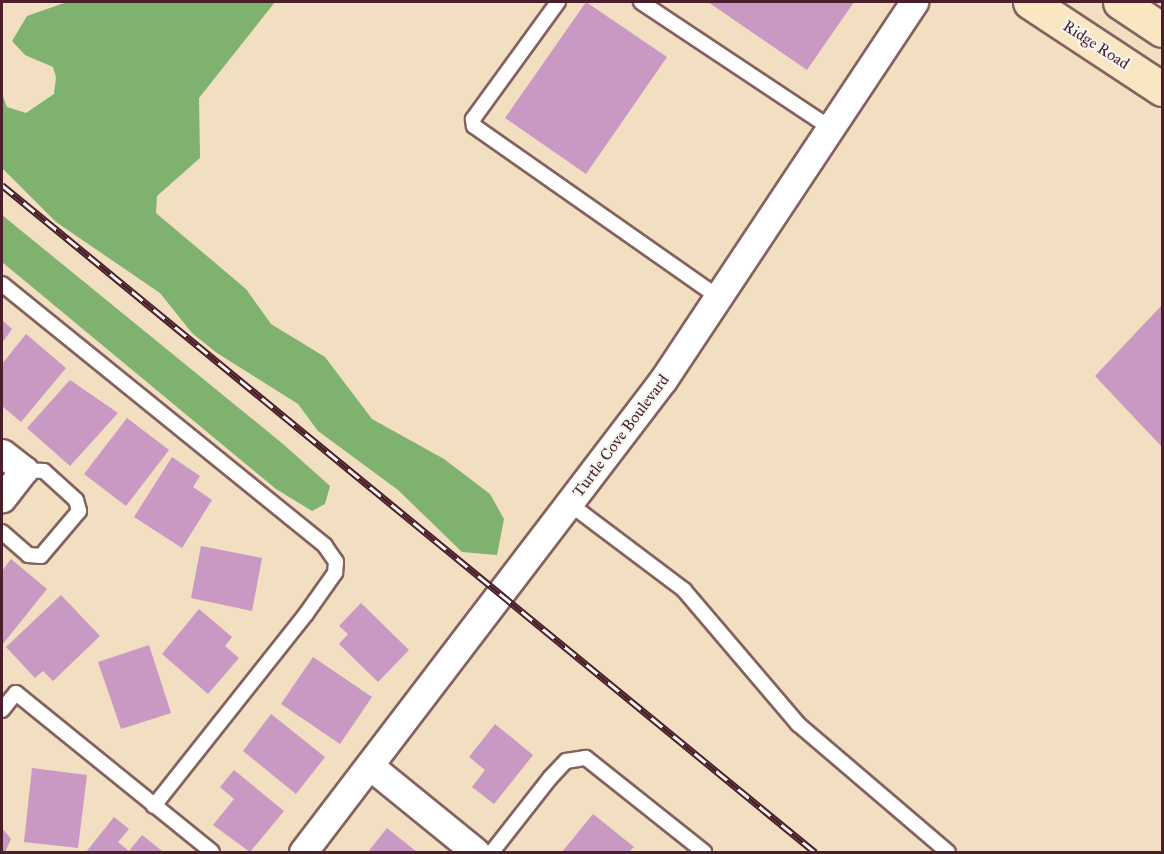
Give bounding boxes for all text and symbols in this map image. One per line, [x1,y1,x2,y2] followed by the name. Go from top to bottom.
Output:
[1059,16,1133,74] street label: Ridge Road
[569,371,673,501] street label: Turtle Cove Boulevard

